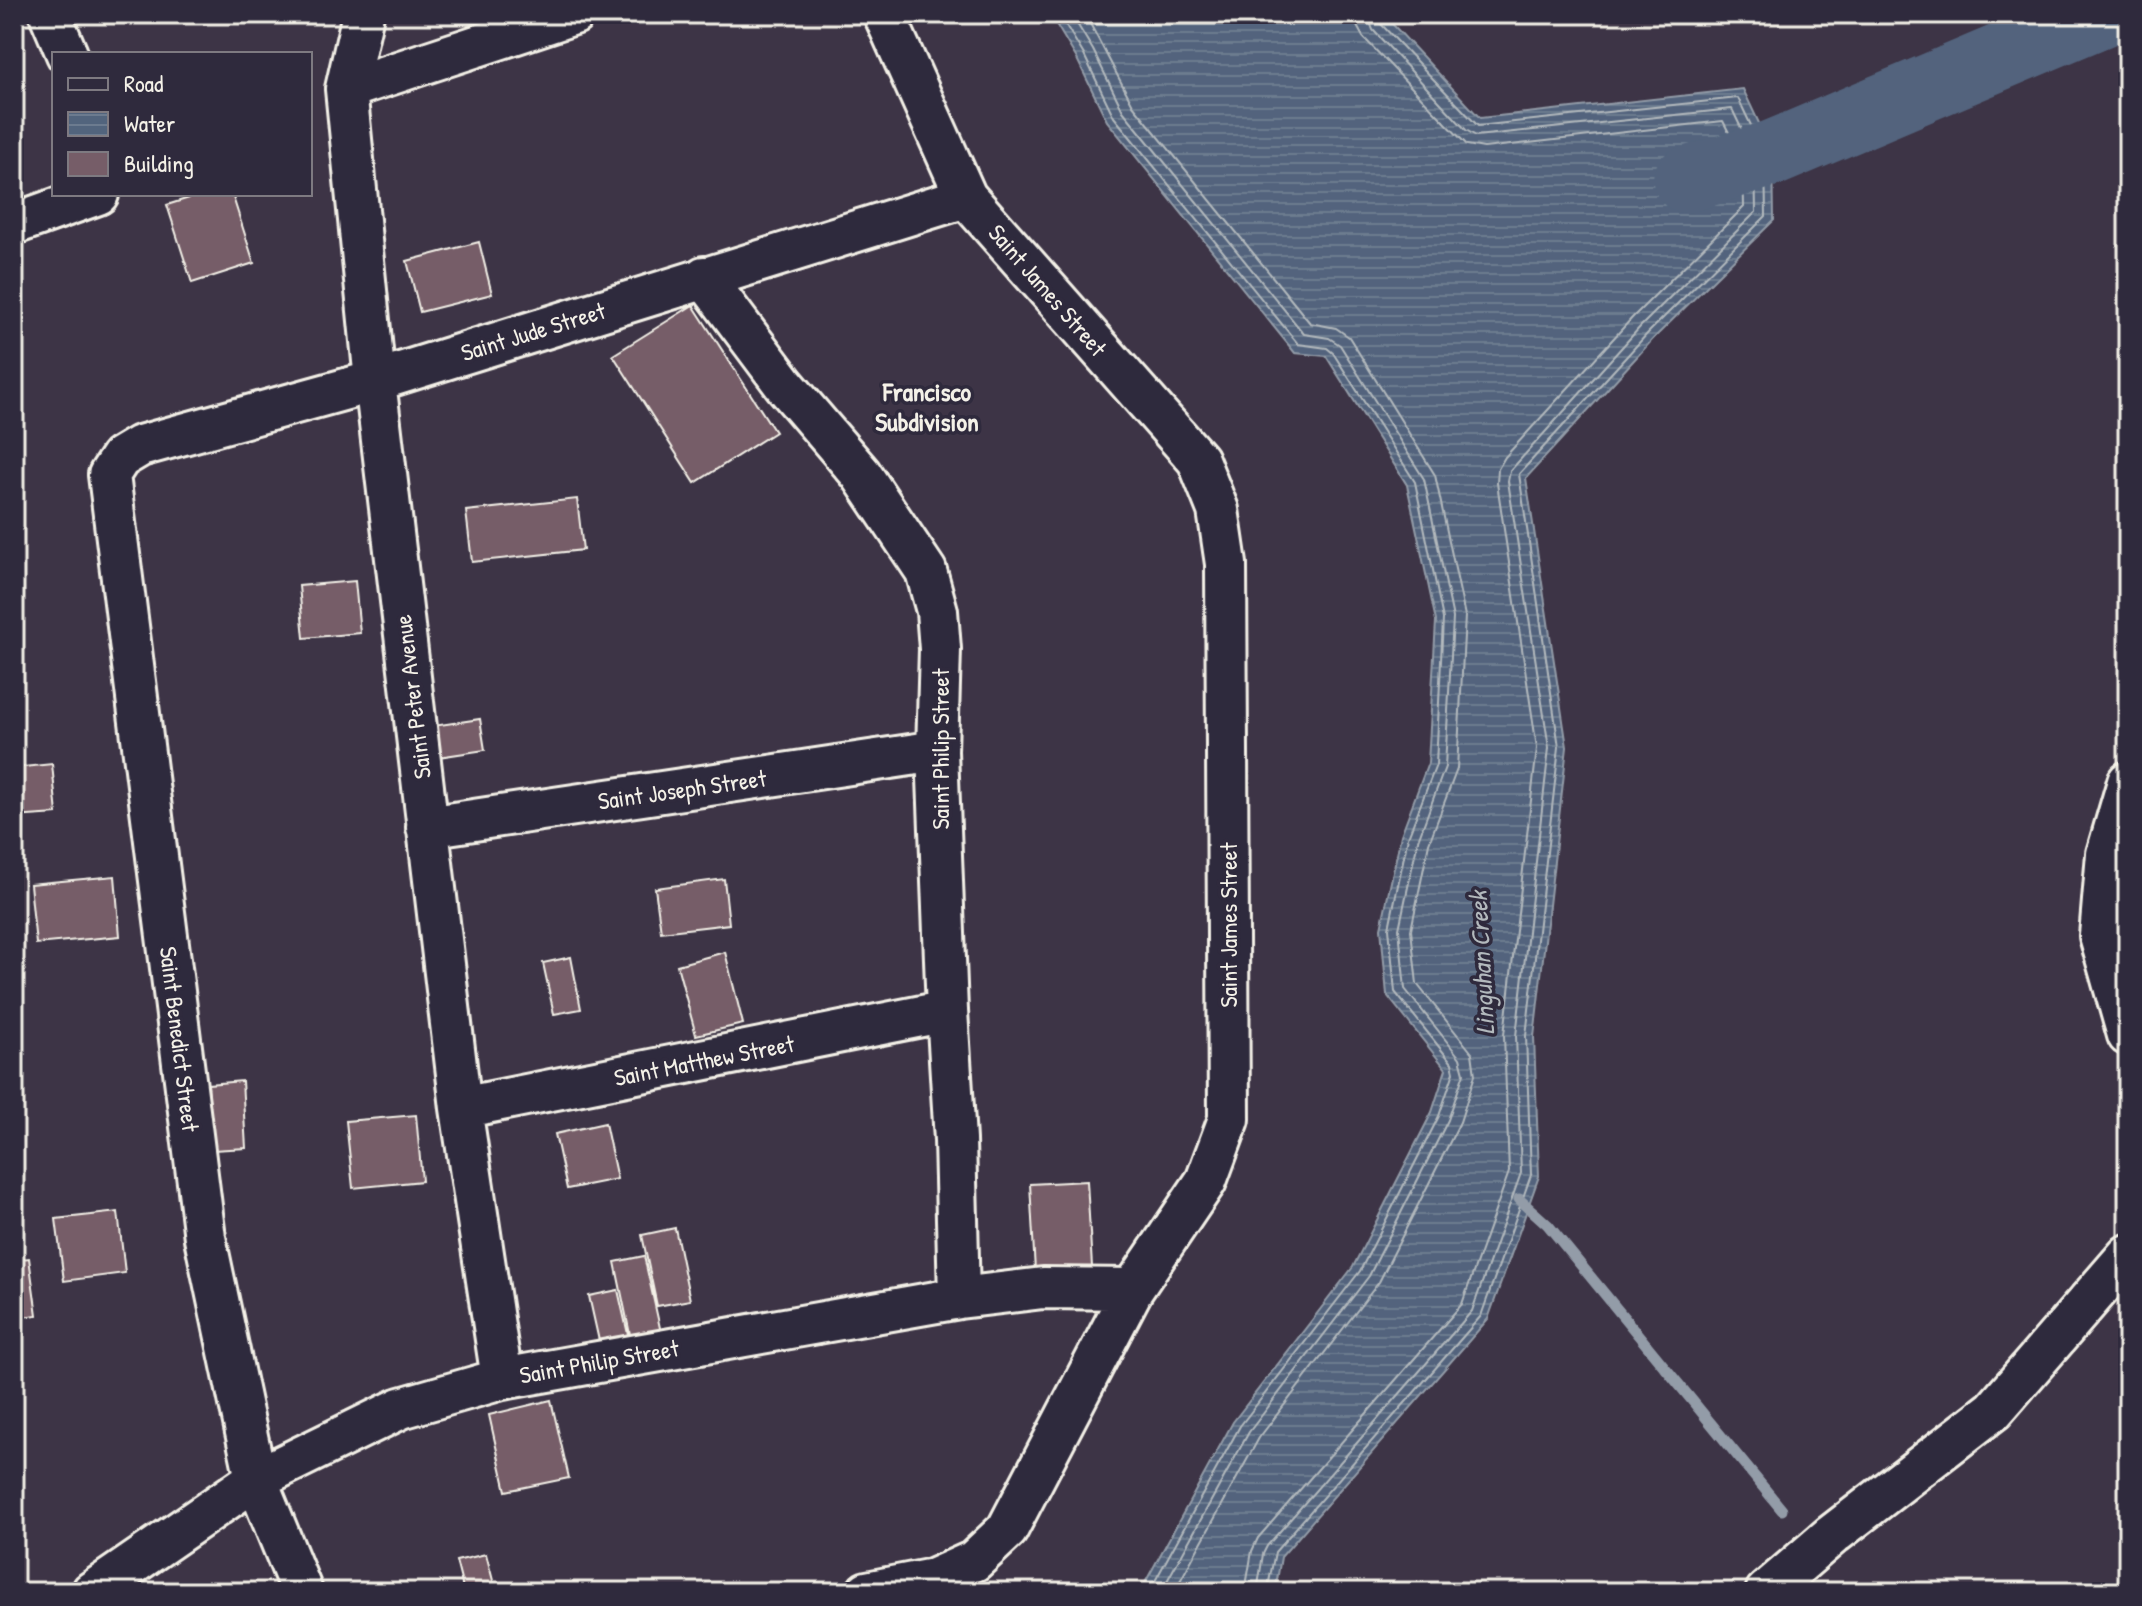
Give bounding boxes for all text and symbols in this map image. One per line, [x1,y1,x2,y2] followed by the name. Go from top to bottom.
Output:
[52,52,312,196] legend
[124,67,163,99] text: Road
[124,107,175,139] text: Water
[124,147,194,179] text: Building
[982,217,1115,363] street label: Saint James Street
[457,294,610,368] street label: Saint Jude Street
[875,374,979,439] district label: Francisco Subdivision
[386,613,438,781] street label: Saint Peter Avenue
[924,668,956,829] street label: Saint Philip Street
[596,761,769,817] street label: Saint Joseph Street
[1212,842,1244,1008] street label: Saint James Street
[1460,888,1503,1036] water label: Linguhan Creek
[153,945,207,1134] street label: Saint Benedict Street
[611,1027,797,1093] street label: Saint Matthew Street
[517,1331,682,1391] street label: Saint Philip Street

